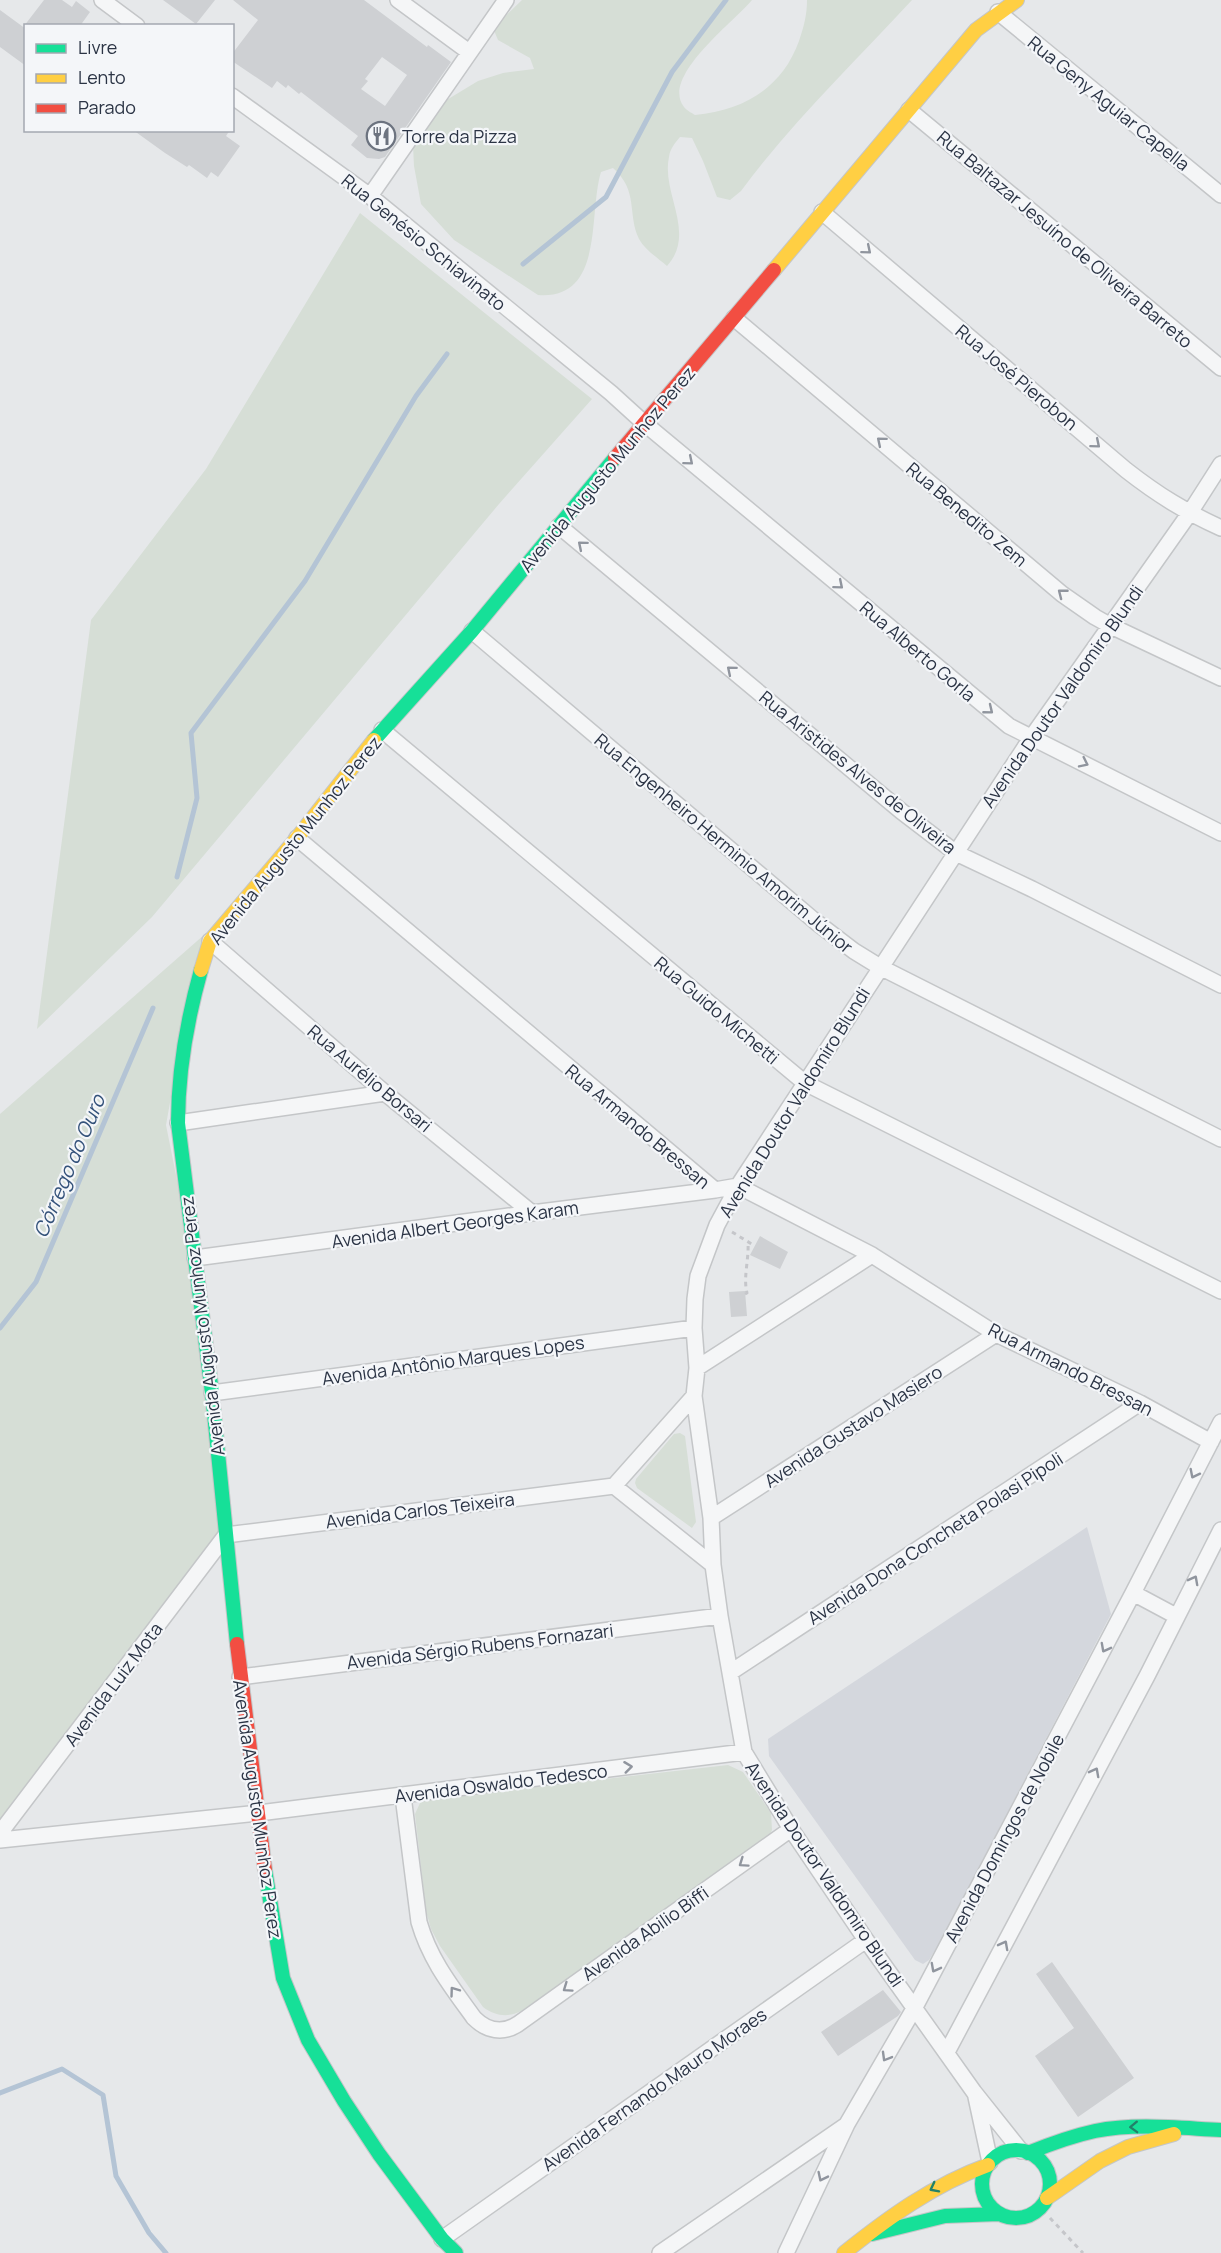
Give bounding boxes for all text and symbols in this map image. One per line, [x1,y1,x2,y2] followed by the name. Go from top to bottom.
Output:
[24,24,234,132] legend
[1023,30,1195,176] street label: Rua Geny Aguiar Capella
[78,35,117,59] text: Livre
[78,65,126,89] text: Lento
[78,95,136,119] text: Parado
[365,120,397,152] restaurant icon: Torre da Pizza
[402,124,517,148] place label: Torre da Pizza
[932,125,1198,353] street label: Rua Baltazar Jesuíno de Oliveira Barreto
[337,168,511,316] street label: Rua Genésio Schiavinato
[860,243,871,254] one-way arrow
[951,319,1083,435] street label: Rua José Pierobon
[514,361,700,577] street label: Avenida Augusto Munhoz Perez
[877,437,888,448] one-way arrow
[1089,437,1100,448] one-way arrow
[682,453,693,464] one-way arrow
[902,456,1032,572] street label: Rua Benedito Zem
[578,541,589,552] one-way arrow
[832,578,843,589] one-way arrow
[976,580,1148,812] street label: Avenida Doutor Valdomiro Blundi
[1058,590,1069,601] one-way arrow
[855,596,981,706] street label: Rua Alberto Gorla
[727,666,738,677] one-way arrow
[755,685,961,859] street label: Rua Aristides Alves de Oliveira
[982,703,993,714] one-way arrow
[590,728,858,959] street label: Rua Engenheiro Herminio Amorim Júnior
[203,731,387,949] street label: Avenida Augusto Munhoz Perez
[1077,756,1088,768] one-way arrow
[649,951,785,1069] street label: Rua Guido Michetti
[713,982,875,1222] street label: Avenida Doutor Valdomiro Blundi
[303,1019,437,1137] street label: Rua Aurélio Borsari
[561,1058,715,1194] street label: Rua Armando Bressan
[27,1089,112,1242] water label: Córrego do Ouro
[174,1195,230,1457] street label: Avenida Augusto Munhoz Perez
[330,1195,580,1253] street label: Avenida Albert Georges Karam
[985,1317,1157,1421] street label: Rua Armando Bressan
[320,1330,586,1390] street label: Avenida Antônio Marques Lopes
[759,1359,947,1493] street label: Avenida Gustavo Masiero
[803,1446,1067,1630] street label: Avenida Dona Concheta Polasi Pipoli
[1190,1468,1201,1479] one-way arrow
[324,1487,516,1533] street label: Avenida Carlos Teixeira
[1187,1576,1198,1587] one-way arrow
[59,1617,167,1751] street label: Avenida Luiz Mota
[345,1618,615,1674] street label: Avenida Sérgio Rubens Fornazari
[1101,1641,1112,1652] one-way arrow
[228,1678,288,1940] street label: Avenida Augusto Munhoz Perez
[939,1729,1069,1947] street label: Avenida Domingos de Nobile
[740,1757,910,1991] street label: Avenida Doutor Valdomiro Blundi
[393,1758,609,1808] street label: Avenida Oswaldo Tedesco
[623,1761,632,1774] one-way arrow
[1088,1768,1099,1779] one-way arrow
[739,1856,750,1867] one-way arrow
[577,1880,713,1986] street label: Avenida Abilio Biffi
[997,1941,1008,1951] one-way arrow
[931,1962,942,1973] one-way arrow
[563,1981,574,1992] one-way arrow
[451,1986,462,1997] one-way arrow
[537,2002,771,2176] street label: Avenida Fernando Mauro Moraes
[882,2051,893,2061] one-way arrow
[1129,2121,1138,2133] one-way arrow
[817,2171,829,2182] one-way arrow
[930,2181,940,2192] one-way arrow

